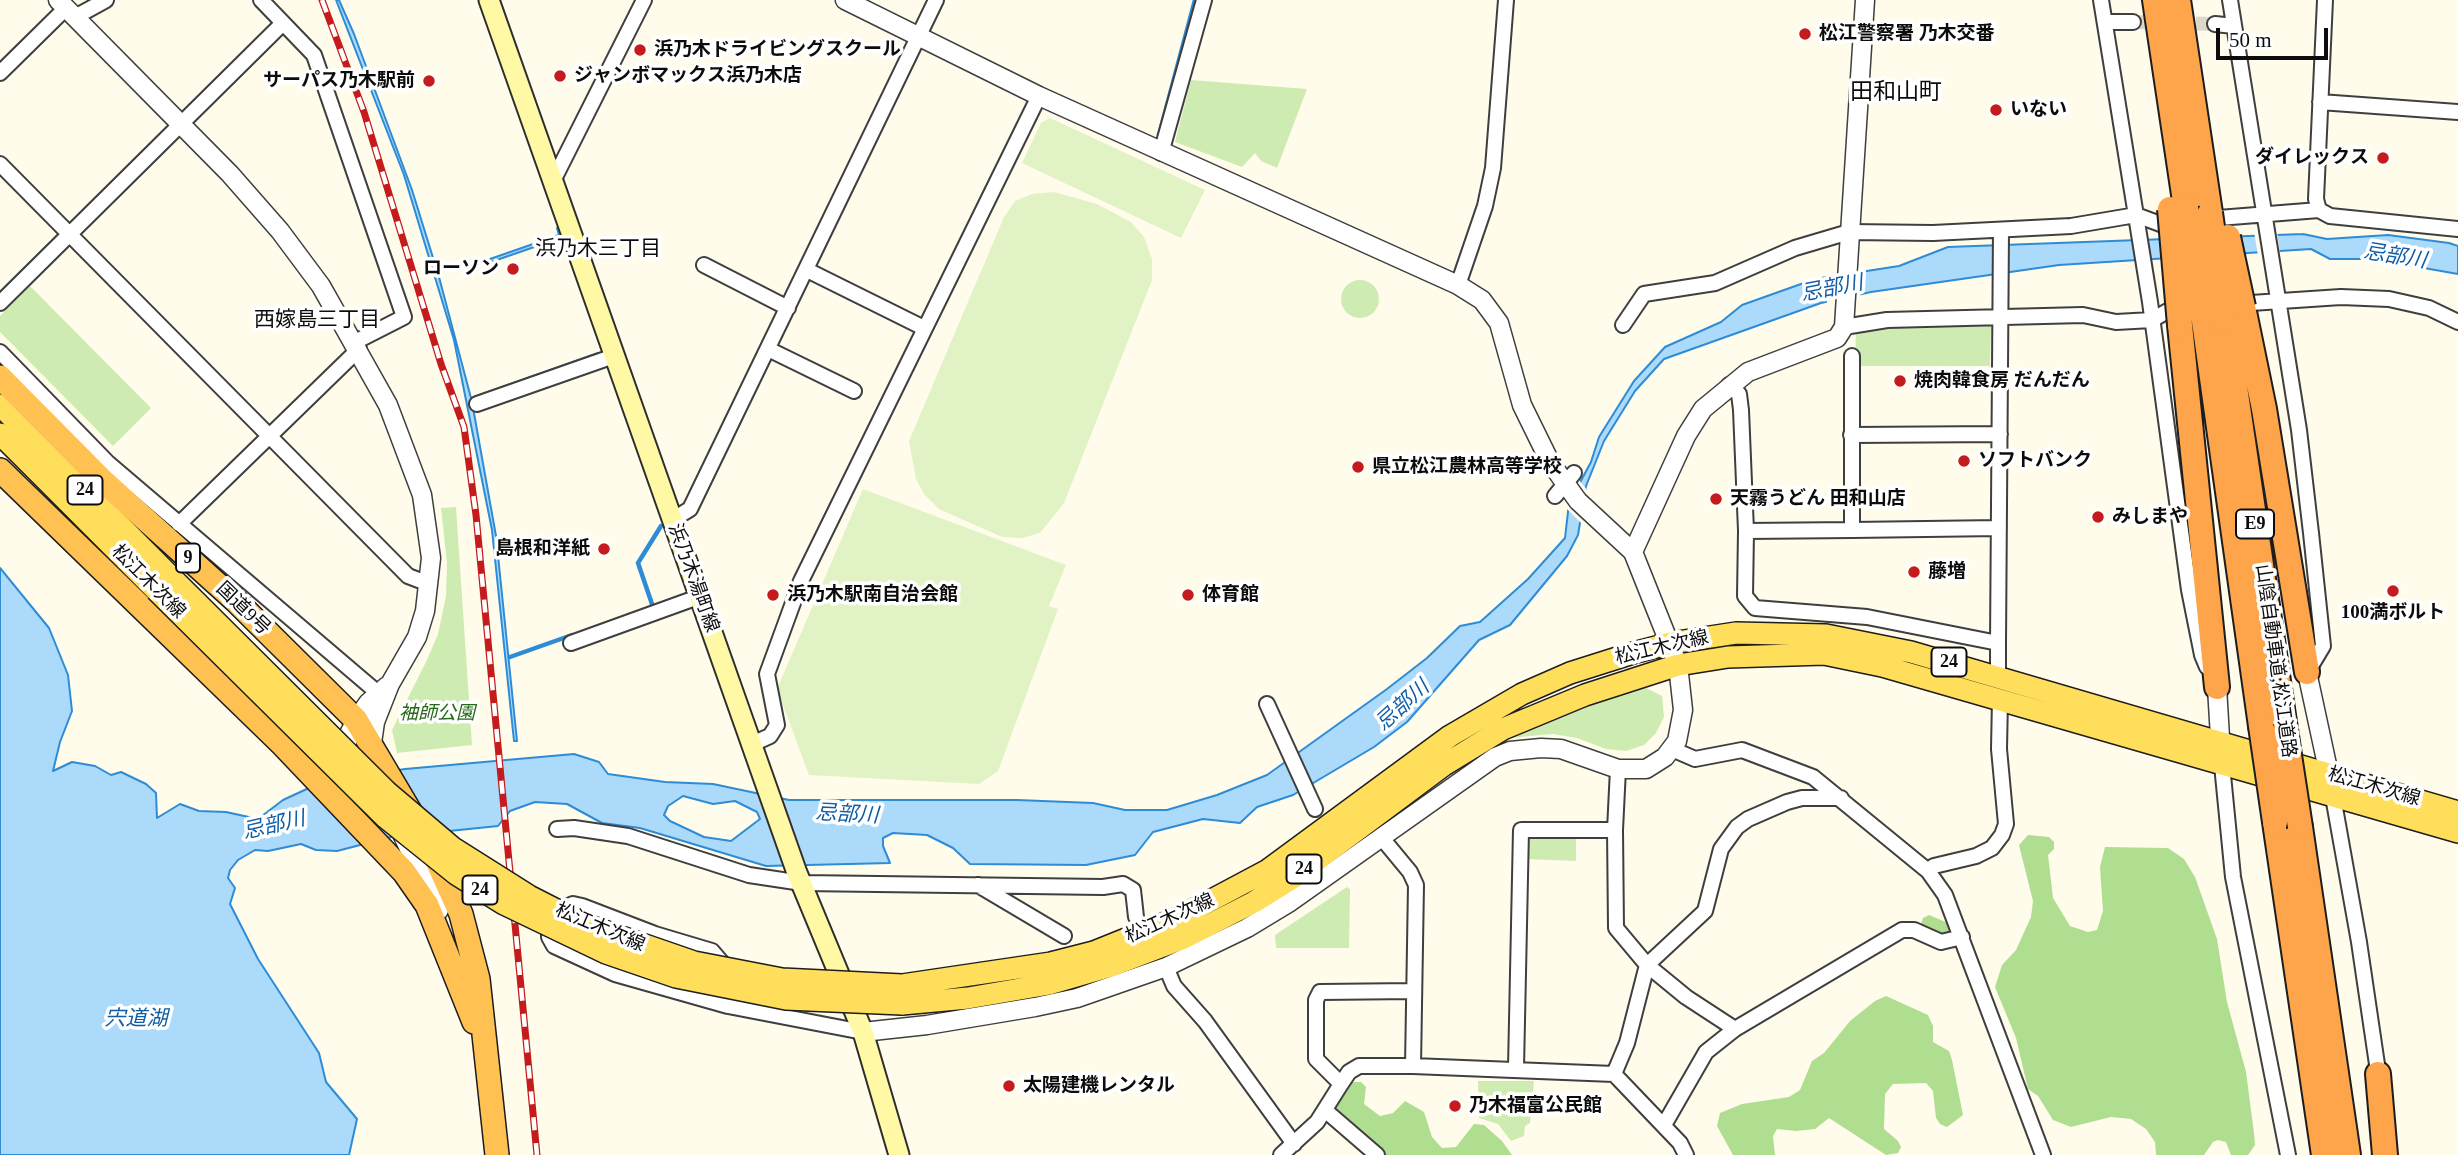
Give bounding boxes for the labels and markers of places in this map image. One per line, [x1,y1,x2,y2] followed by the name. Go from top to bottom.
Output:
[1819,23,1995,45] place label: 松江警察署 乃木交番
[1797,26,1813,42] marker: 松江警察署 乃木交番
[654,39,901,61] place label: 浜乃木ドライビングスクール
[632,42,648,58] marker: 浜乃木ドライビングスクール
[574,65,802,87] place label: ジャンボマックス浜乃木店
[552,68,568,84] marker: ジャンボマックス浜乃木店
[263,70,415,92] place label: サーパス乃木駅前
[421,73,437,89] marker: サーパス乃木駅前
[2010,99,2067,121] place label: いない
[1988,102,2004,118] marker: いない
[2255,147,2369,169] place label: ダイレックス
[2375,150,2391,166] marker: ダイレックス
[423,258,499,280] place label: ローソン
[505,261,521,277] marker: ローソン
[1914,370,2090,392] place label: 焼肉韓食房 だんだん
[1892,373,1908,389] marker: 焼肉韓食房 だんだん
[1978,450,2092,472] place label: ソフトバンク
[1956,453,1972,469] marker: ソフトバンク
[1372,456,1562,478] place label: 県立松江農林高等学校
[1350,459,1366,475] marker: 県立松江農林高等学校
[1730,488,1906,510] place label: 天霧うどん 田和山店
[1708,491,1724,507] marker: 天霧うどん 田和山店
[2112,506,2188,528] place label: みしまや
[2090,509,2106,525] marker: みしまや
[495,538,590,560] place label: 島根和洋紙
[596,541,612,557] marker: 島根和洋紙
[1928,561,1966,583] place label: 藤増
[1906,564,1922,580] marker: 藤増
[2385,583,2401,599] marker: 100満ボルト
[787,584,958,606] place label: 浜乃木駅南自治会館
[1202,584,1259,606] place label: 体育館
[765,587,781,603] marker: 浜乃木駅南自治会館
[1180,587,1196,603] marker: 体育館
[2341,602,2445,624] place label: 100満ボルト
[1023,1075,1175,1097] place label: 太陽建機レンタル
[1001,1078,1017,1094] marker: 太陽建機レンタル
[1469,1095,1602,1117] place label: 乃木福富公民館
[1447,1098,1463,1114] marker: 乃木福富公民館

